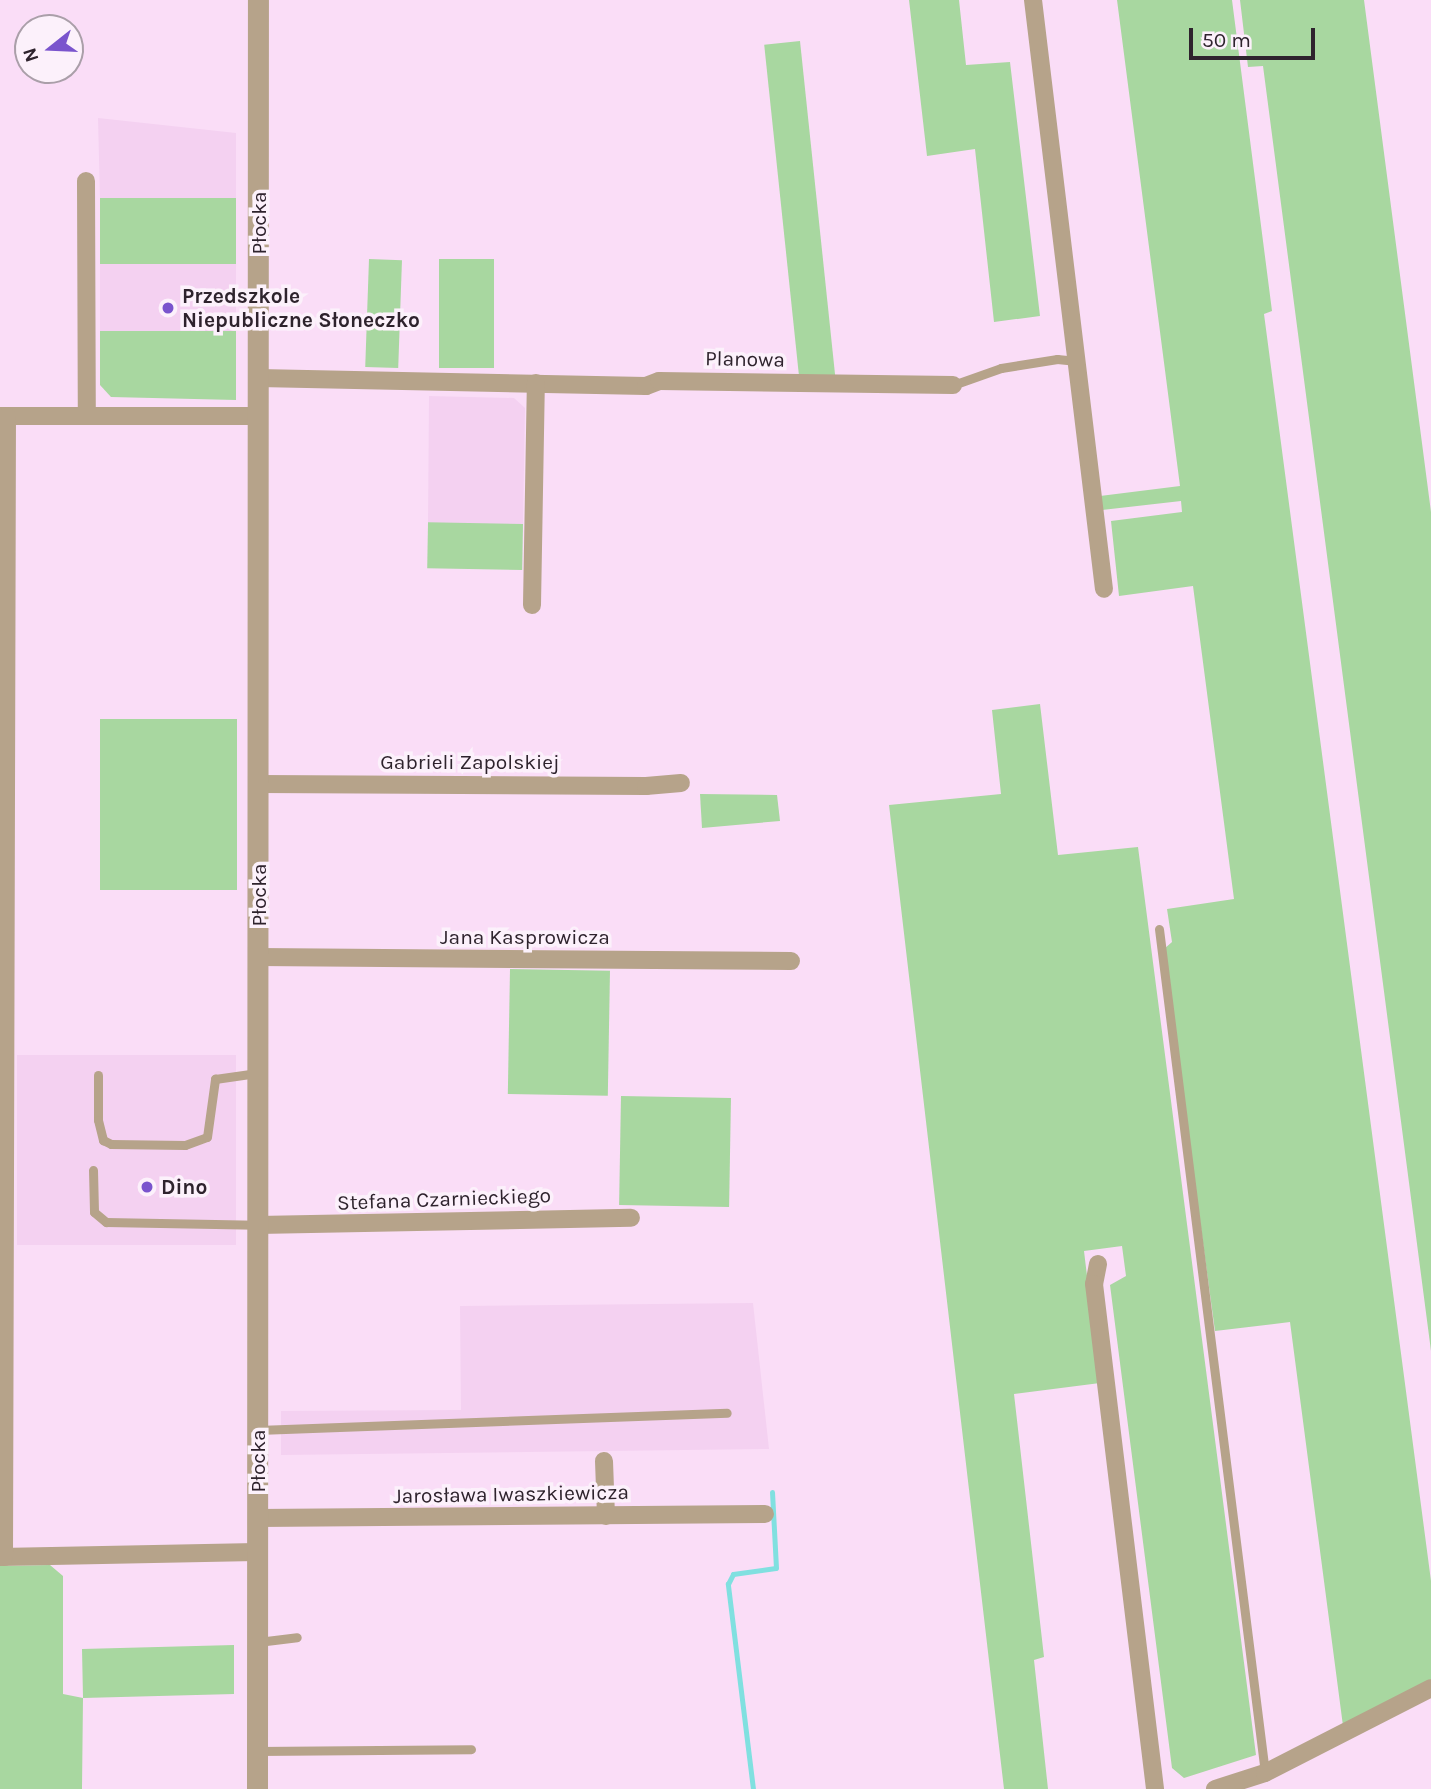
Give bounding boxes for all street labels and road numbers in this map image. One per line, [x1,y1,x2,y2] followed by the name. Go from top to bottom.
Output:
[246,191,272,255] street label: Płocka
[705,346,785,372] street label: Planowa
[380,749,560,775] street label: Gabrieli Zapolskiej
[246,863,272,927] street label: Płocka
[440,924,610,950] street label: Jana Kasprowicza
[337,1183,551,1215] street label: Stefana Czarnieckiego
[245,1429,271,1493] street label: Płocka
[393,1479,629,1509] street label: Jarosława Iwaszkiewicza

